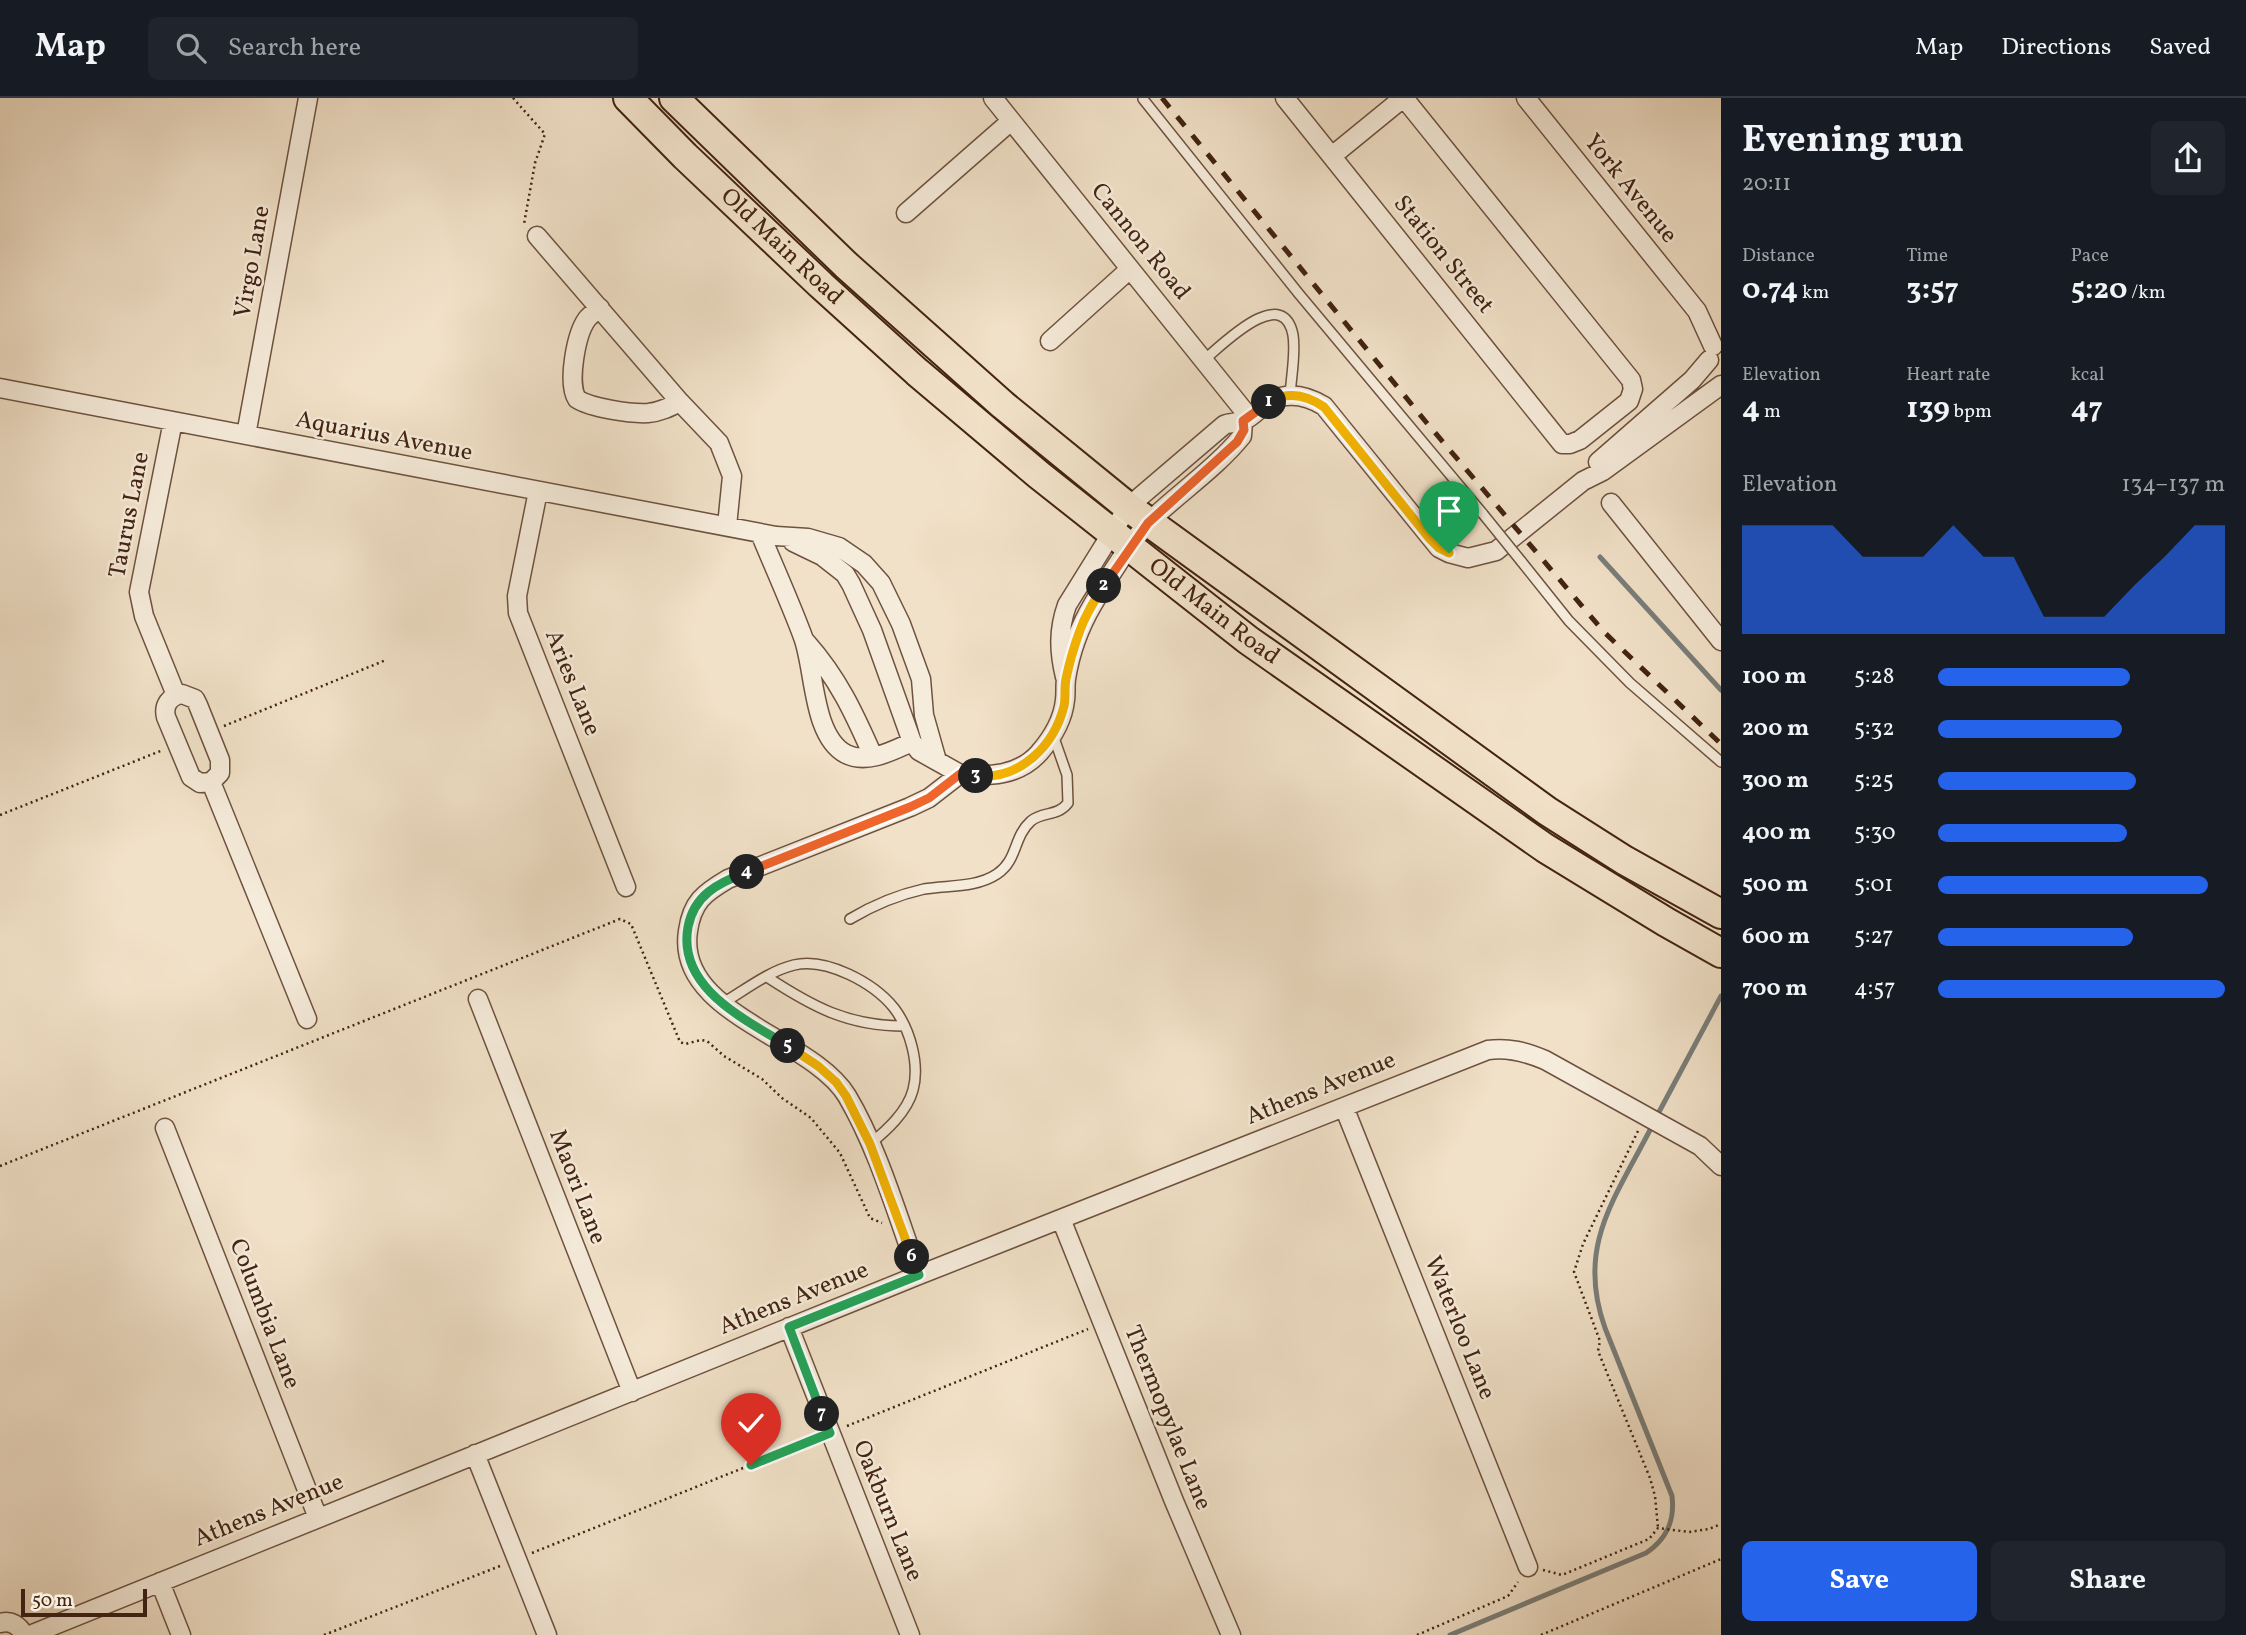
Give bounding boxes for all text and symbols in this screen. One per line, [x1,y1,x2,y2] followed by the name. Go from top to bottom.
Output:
[148,17,638,80] search box
[35,25,106,71] text: Map
[172,29,210,67] icon: search
[228,30,361,66] text: Search here
[1915,31,1963,65] text: Map
[2001,31,2111,65] text: Directions
[2149,31,2211,65] text: Saved
[1742,115,1964,168] text: Evening run
[2151,121,2225,195] button: share
[1575,127,1685,251] street label: York Avenue
[1742,168,1791,200] text: 20:11
[1082,176,1198,308] street label: Cannon Road
[712,181,850,314] street label: Old Main Road
[1385,188,1501,322] street label: Station Street
[226,203,280,321] street label: Virgo Lane
[1742,243,1815,269] text: Distance
[1906,243,1948,269] text: Time
[2071,243,2109,269] text: Pace
[1742,269,1798,311] text: 0.74
[1906,269,1959,311] text: 3:57
[2071,269,2128,311] text: 5:20
[1798,280,1829,306] text: km
[2128,280,2165,306] text: /km
[1742,362,1821,388] text: Elevation
[1906,362,1990,388] text: Heart rate
[2071,362,2104,388] text: kcal
[1252,384,1286,420] pin: 1
[1265,388,1272,414] text: 1
[1742,388,1760,430] text: 4
[1906,388,1950,430] text: 139
[2071,388,2103,430] text: 47
[1760,399,1781,425] text: m
[1950,399,1992,425] text: bpm
[293,403,475,471] street label: Aquarius Avenue
[101,449,159,581] street label: Taurus Lane
[1742,469,1838,501] text: Elevation
[2122,469,2225,501] text: 134–137 m
[1419,481,1479,553] pin
[1430,492,1468,530] icon: arrive
[1141,550,1286,674] street label: Old Main Road
[1086,568,1122,603] pin: 2
[1099,572,1108,598] text: 2
[535,625,609,741] street label: Aries Lane
[1742,661,1807,693] text: 100 m
[1854,661,1895,693] text: 5:28
[1742,713,1809,745] text: 200 m
[1854,713,1895,745] text: 5:32
[958,758,993,794] pin: 3
[971,762,980,788] text: 3
[1742,765,1809,797] text: 300 m
[1854,765,1894,797] text: 5:25
[1742,817,1811,849] text: 400 m
[1854,817,1896,849] text: 5:30
[730,854,764,890] pin: 4
[741,858,752,884] text: 4
[1742,869,1808,901] text: 500 m
[1854,869,1893,901] text: 5:01
[1742,921,1810,953] text: 600 m
[1854,921,1893,953] text: 5:27
[1742,973,1808,1005] text: 700 m
[1854,973,1895,1005] text: 4:57
[770,1028,806,1063] pin: 5
[783,1032,792,1058] text: 5
[1241,1044,1401,1134] street label: Athens Avenue
[540,1125,614,1249] street label: Maori Lane
[220,1234,308,1394] street label: Columbia Lane
[894,1240,930,1274] pin: 6
[906,1243,917,1269] text: 6
[1415,1251,1503,1405] street label: Waterloo Lane
[714,1254,874,1344] street label: Athens Avenue
[1114,1321,1220,1515] street label: Thermopylae Lane
[721,1393,781,1465] pin
[804,1396,840,1432] pin: 7
[817,1400,826,1426] text: 7
[732,1404,770,1442] icon: check
[843,1435,931,1587] street label: Oakburn Lane
[189,1466,349,1556] street label: Athens Avenue
[1742,1541,1977,1621] button: Save
[1991,1541,2225,1621] button: Share
[21,1586,147,1618] scale bar
[32,1588,73,1614] text: 50 m

